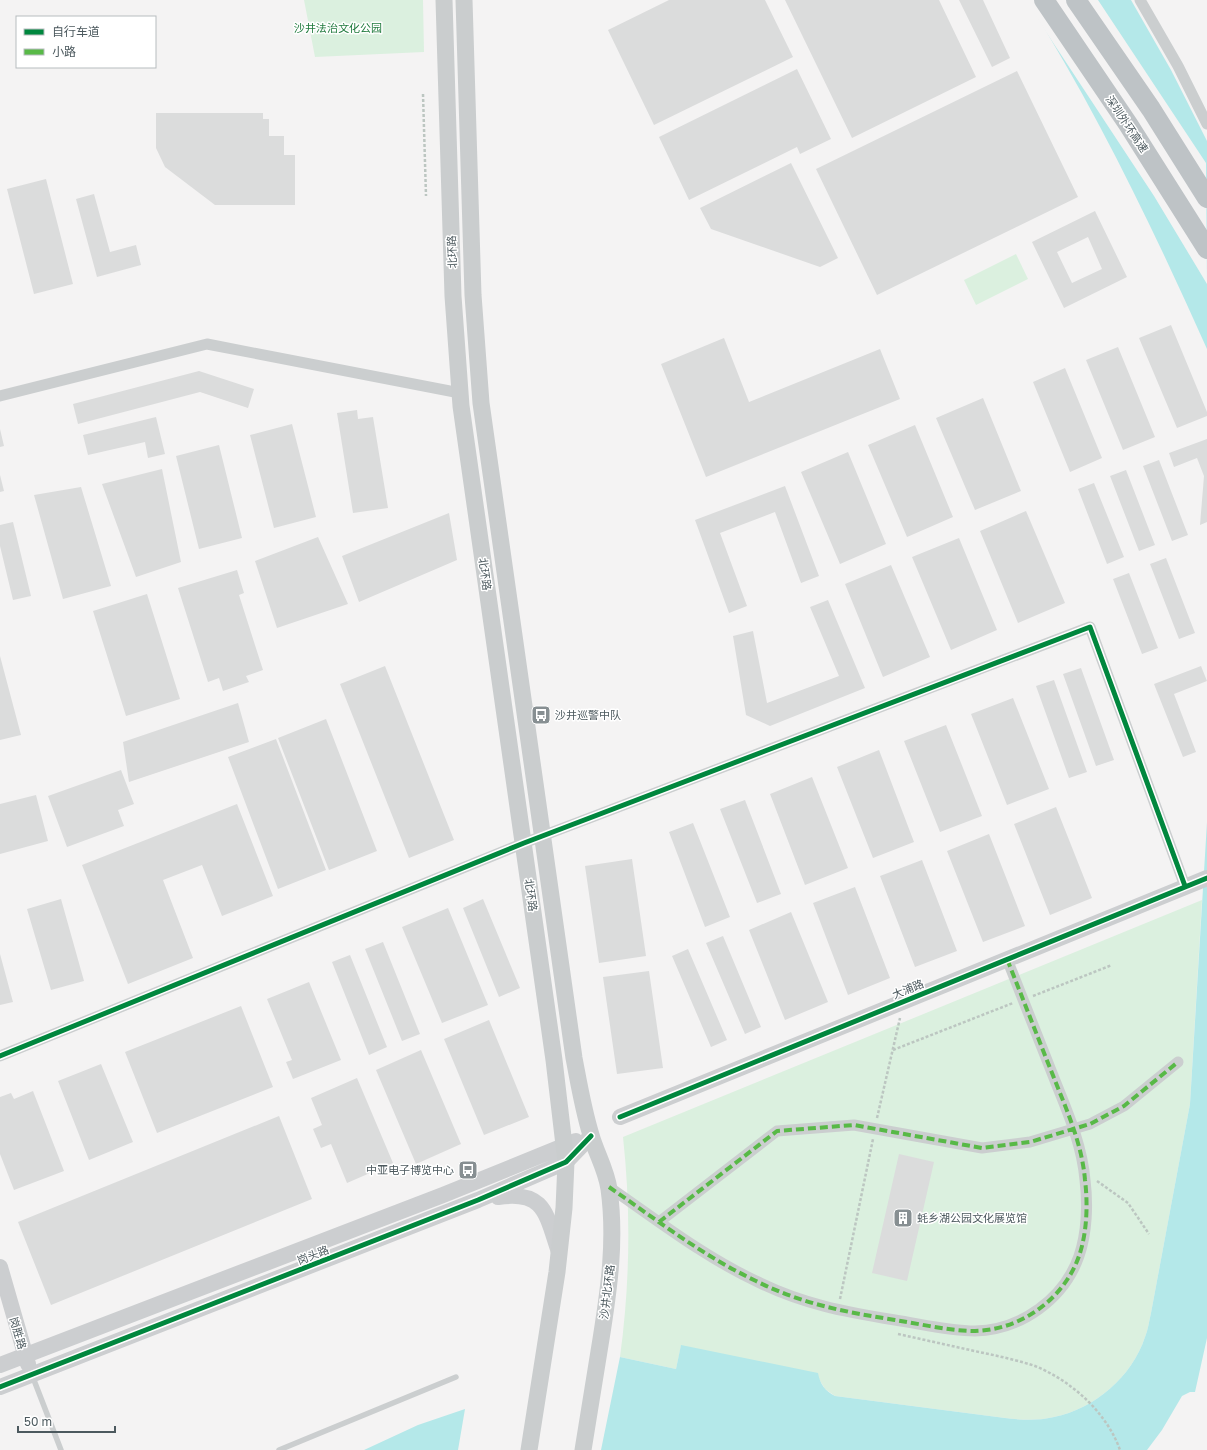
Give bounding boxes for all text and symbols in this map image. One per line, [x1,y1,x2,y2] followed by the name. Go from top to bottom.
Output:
[16,16,156,68] legend
[294,21,382,34] park label: 沙井法治文化公园
[52,24,100,39] text: 自行车道
[52,44,76,59] text: 小路
[1104,93,1151,155] street label: 深圳外环高速
[444,235,459,269] street label: 北环路
[477,557,494,591] street label: 北环路
[530,704,552,726] bus stop icon: 沙井巡警中队
[555,708,621,721] place label: 沙井巡警中队
[523,878,540,912] street label: 北环路
[890,976,926,1001] street label: 大浦路
[457,1159,479,1181] bus stop icon: 中亚电子博览中心
[366,1163,454,1176] place label: 中亚电子博览中心
[892,1207,914,1229] building icon: 蚝乡湖公园文化展览馆
[917,1211,1027,1224] place label: 蚝乡湖公园文化展览馆
[295,1243,331,1267] street label: 岗头路
[597,1264,616,1320] street label: 沙井北环路
[8,1315,29,1351] street label: 岗胜路
[18,1408,115,1434] scale bar
[24,1414,52,1429] text: 50 m

